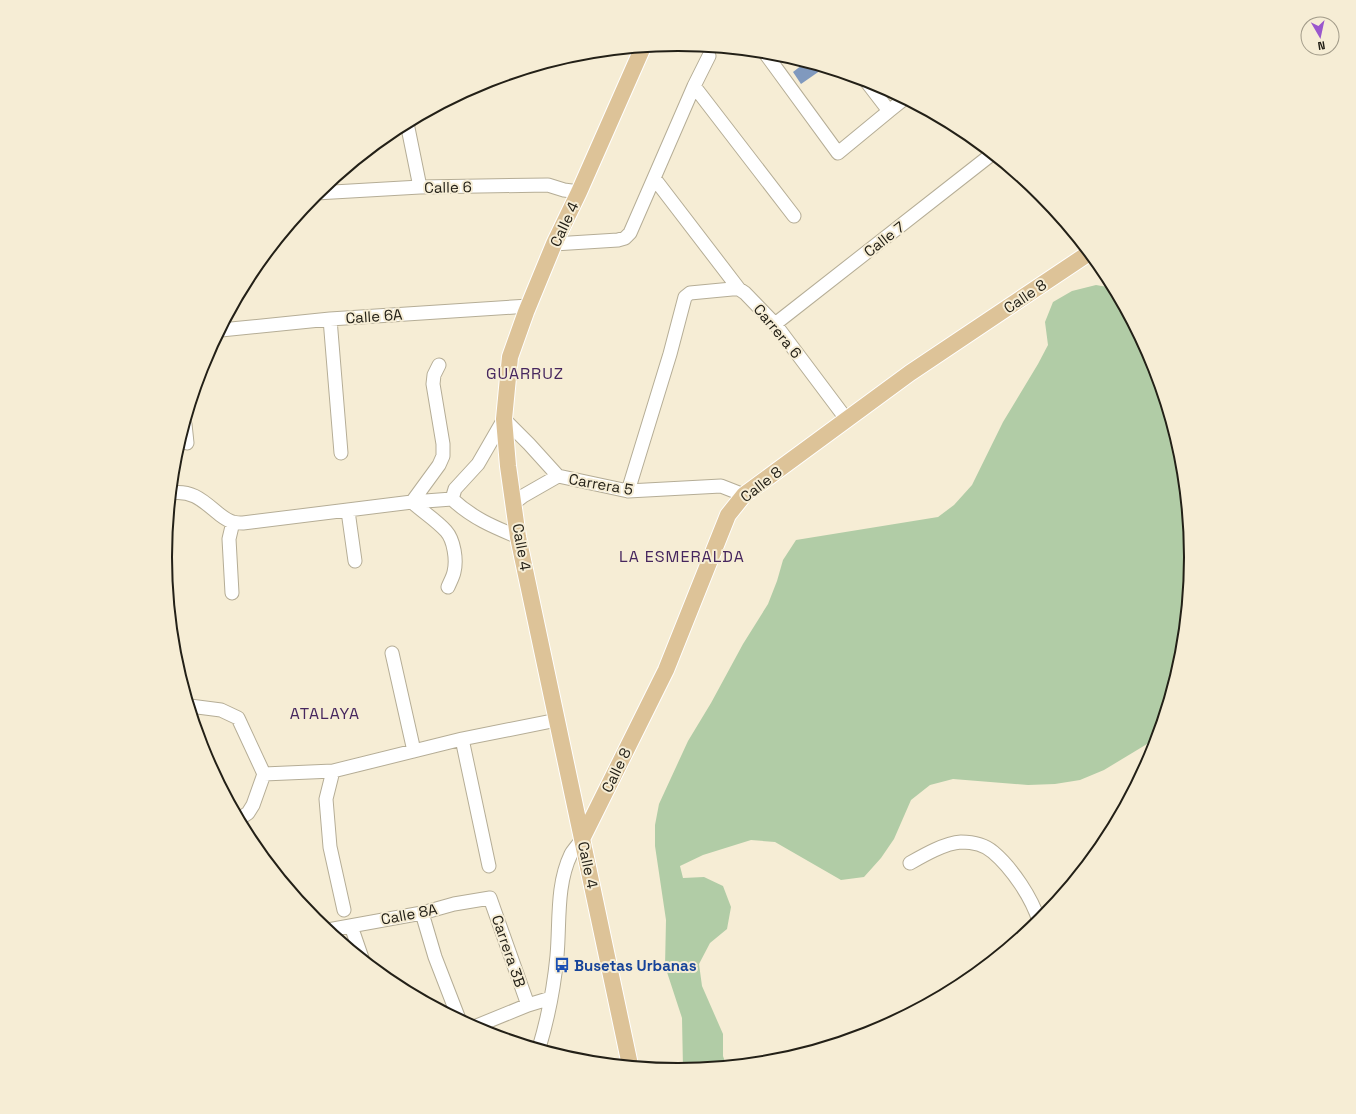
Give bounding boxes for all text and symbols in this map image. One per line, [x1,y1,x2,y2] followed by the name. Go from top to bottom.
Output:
[1300,16,1340,56] north arrow
[1317,38,1326,53] text: N
[424,177,472,197] street label: Calle 6
[545,198,583,250] street label: Calle 4
[860,217,908,261] street label: Calle 7
[1000,275,1050,317] street label: Calle 8
[750,300,806,362] street label: Carrera 6
[345,304,404,327] street label: Calle 6A
[486,363,564,384] district label: GUARRUZ
[736,462,786,506] street label: Calle 8
[567,469,635,499] street label: Carrera 5
[509,522,535,572] street label: Calle 4
[619,546,745,567] district label: LA ESMERALDA
[290,703,360,724] district label: ATALAYA
[597,744,635,796] street label: Calle 8
[574,840,602,890] street label: Calle 4
[379,899,439,929] street label: Calle 8A
[488,912,530,990] street label: Carrera 3B
[553,956,571,974] bus stop icon: Busetas Urbanas
[574,956,697,975] place label: Busetas Urbanas

